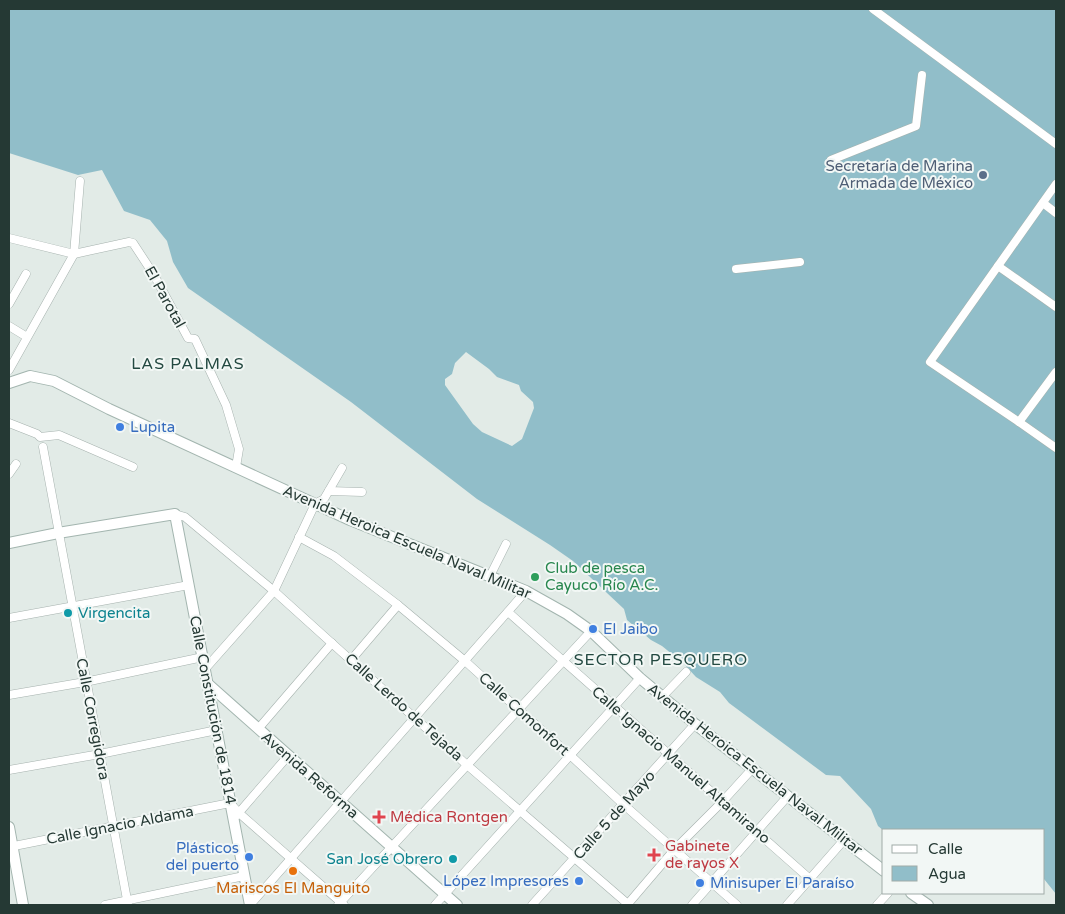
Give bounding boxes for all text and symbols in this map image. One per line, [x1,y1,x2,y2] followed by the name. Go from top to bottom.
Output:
[825,157,973,192] place label: Secretaría de Marina Armada de México
[977,169,989,181] marker: Secretaría de Marina Armada de México
[141,263,189,331] street label: El Parotal
[131,354,245,374] district label: LAS PALMAS
[130,418,175,436] place label: Lupita
[114,421,126,433] marker: Lupita
[280,481,534,603] street label: Avenida Heroica Escuela Naval Militar
[545,559,658,594] place label: Club de pesca Cayuco Río A.C.
[529,571,541,583] marker: Club de pesca Cayuco Río A.C.
[78,604,151,622] place label: Virgencita
[62,607,74,619] marker: Virgencita
[186,614,240,806] street label: Calle Constitución de 1814
[603,620,658,638] place label: El Jaibo
[587,623,599,635] marker: El Jaibo
[341,649,467,765] street label: Calle Lerdo de Tejada
[574,650,748,670] district label: SECTOR PESQUERO
[72,657,114,781] street label: Calle Corregidora
[475,669,573,760] street label: Calle Comonfort
[644,679,866,859] street label: Avenida Heroica Escuela Naval Militar
[588,683,774,847] street label: Calle Ignacio Manuel Altamirano
[258,728,362,822] street label: Avenida Reforma
[569,767,659,863] street label: Calle 5 de Mayo
[45,802,195,848] street label: Calle Ignacio Aldama
[390,808,508,826] place label: Médica Rontgen
[372,810,386,824] marker: Médica Rontgen
[882,829,1045,894] legend
[665,837,739,872] place label: Gabinete de rayos X
[166,839,239,874] place label: Plásticos del puerto
[928,840,963,858] text: Calle
[647,848,661,862] marker: Gabinete de rayos X
[326,850,443,868] place label: San José Obrero
[243,851,255,863] marker: Plásticos del puerto
[447,853,459,865] marker: San José Obrero
[287,865,299,877] marker: Mariscos El Manguito
[928,865,966,883] text: Agua
[443,872,569,890] place label: López Impresores
[710,874,854,892] place label: Minisuper El Paraíso
[573,875,585,887] marker: López Impresores
[694,877,706,889] marker: Minisuper El Paraíso
[216,879,370,897] place label: Mariscos El Manguito

